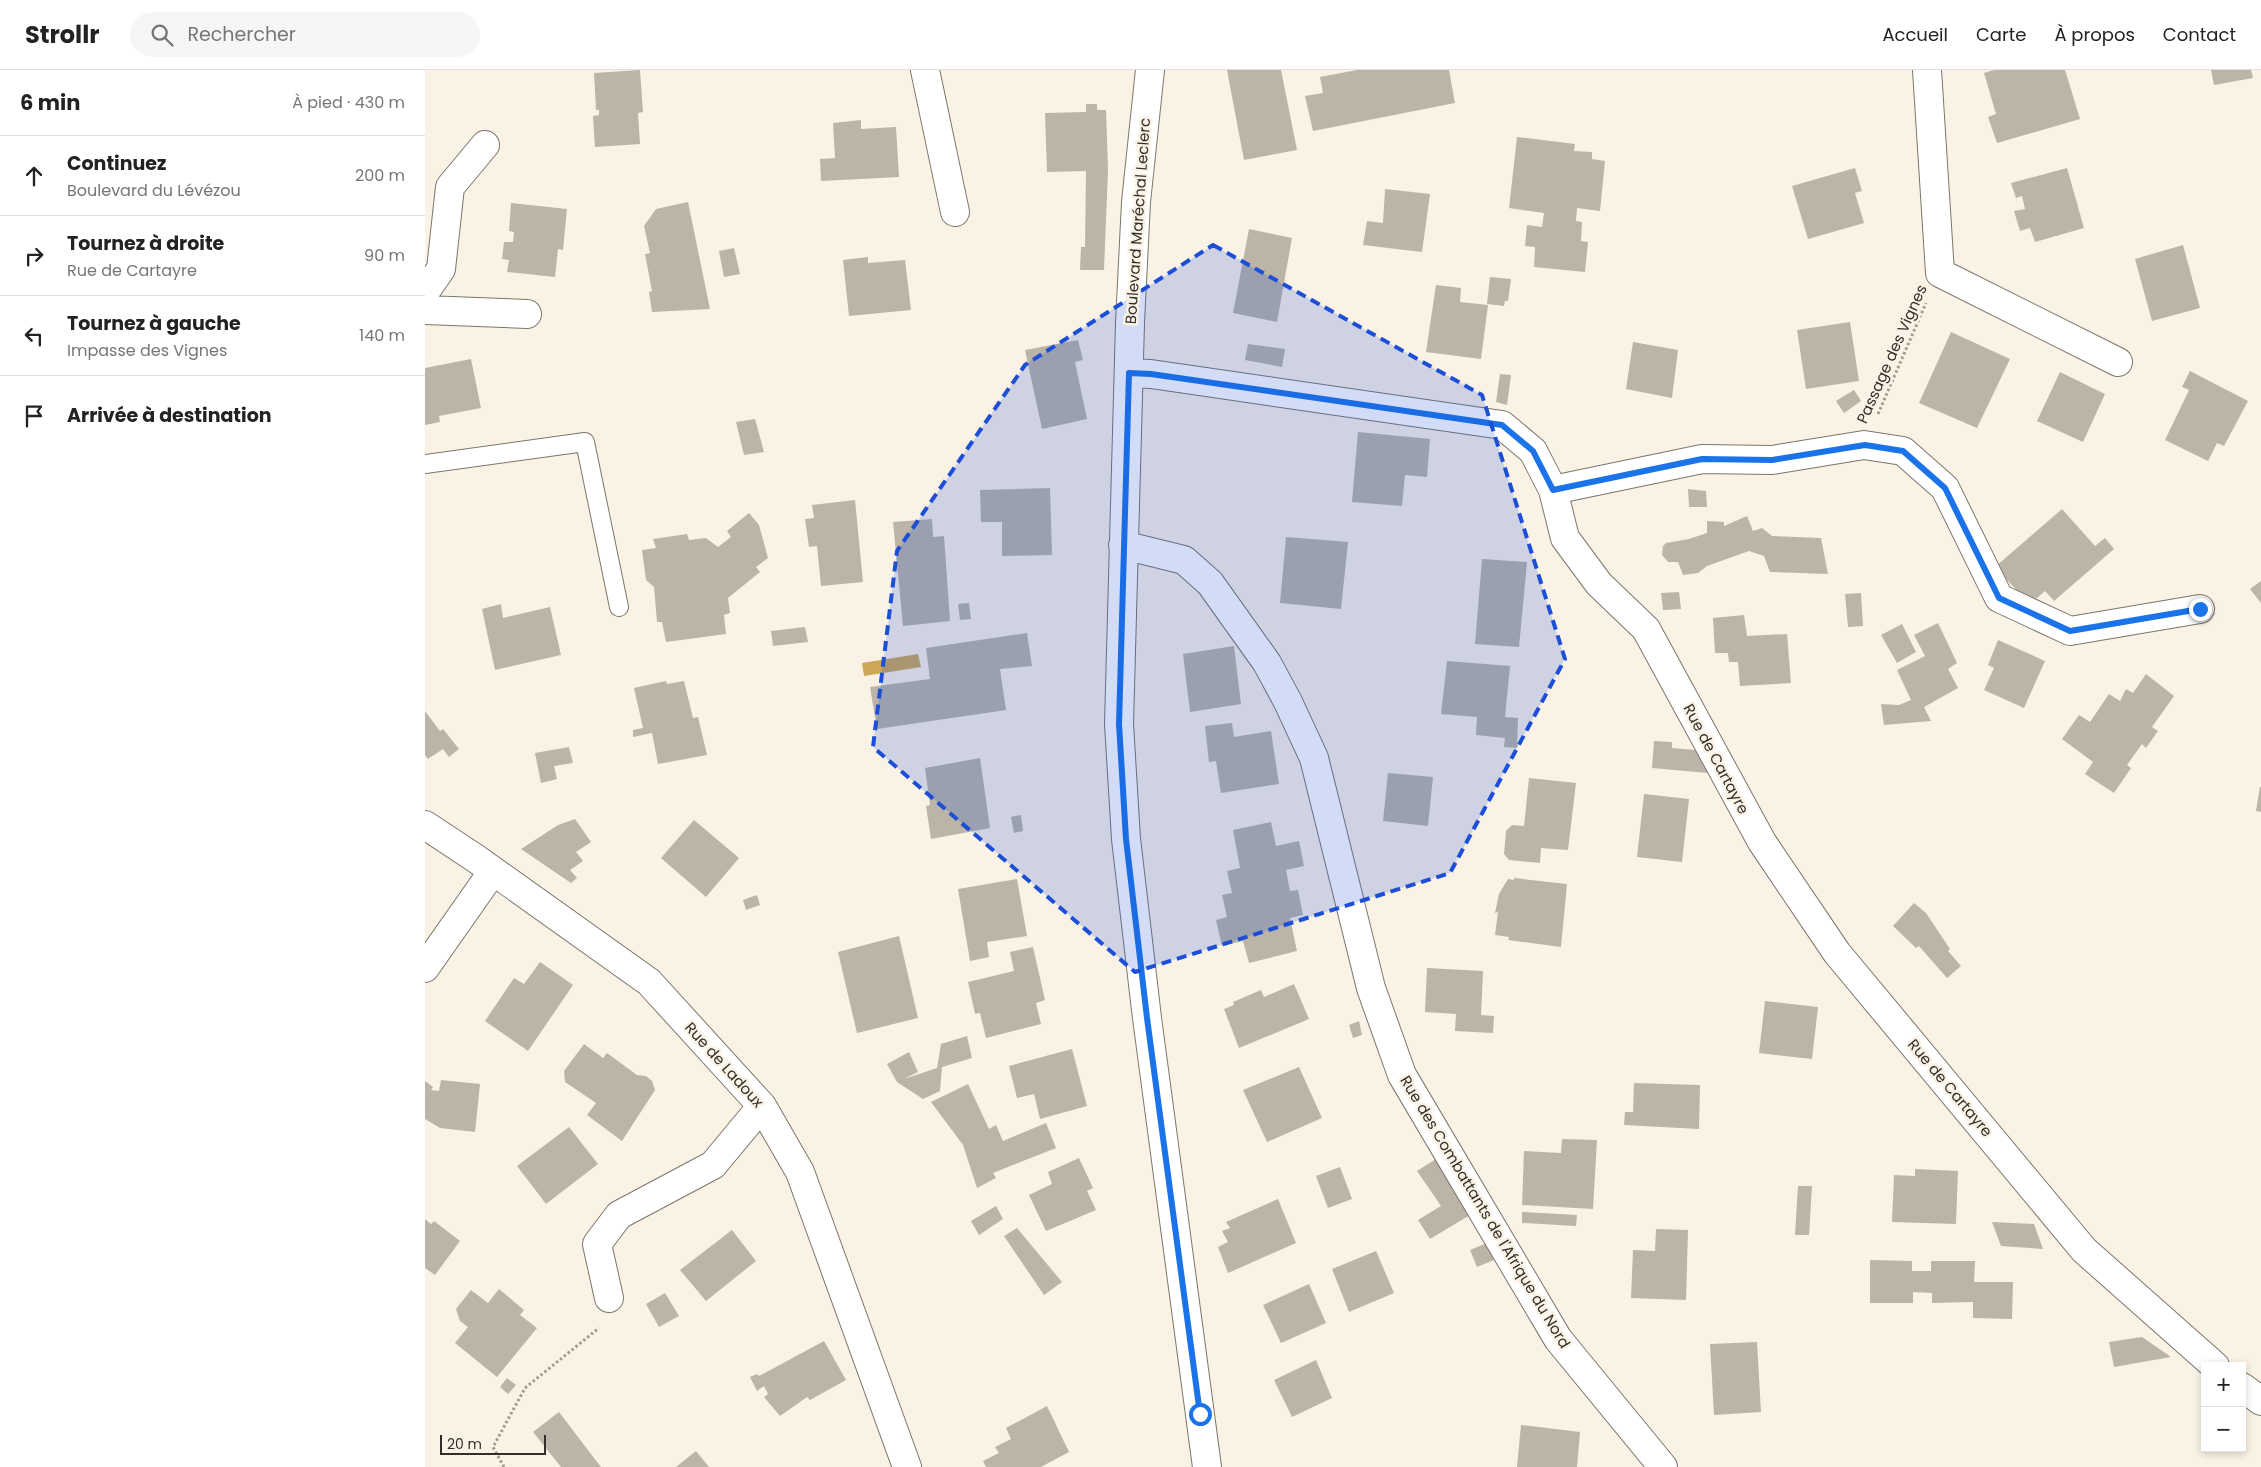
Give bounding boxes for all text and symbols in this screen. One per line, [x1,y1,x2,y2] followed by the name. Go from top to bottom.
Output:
[130,12,480,57] search box
[25,18,100,51] text: Strollr
[148,21,176,49] icon: search
[188,21,296,48] text: Rechercher
[1882,22,1948,47] text: Accueil
[1976,22,2026,47] text: Carte
[2054,22,2135,47] text: À propos
[2163,22,2236,47] text: Contact
[20,88,80,117] text: 6 min
[292,91,405,114] text: À pied · 430 m
[1120,117,1155,325] street label: Boulevard Maréchal Leclerc
[67,150,166,177] text: Continuez
[20,162,48,190] icon: ahead
[355,164,405,187] text: 200 m
[67,179,241,202] text: Boulevard du Lévézou
[67,230,224,257] text: Tournez à droite
[20,242,48,270] icon: right
[364,244,405,267] text: 90 m
[67,259,197,282] text: Rue de Cartayre
[1851,281,1932,427] street label: Passage des Vignes
[67,310,241,337] text: Tournez à gauche
[20,322,48,350] icon: left
[359,324,405,347] text: 140 m
[67,339,227,362] text: Impasse des Vignes
[20,402,48,430] icon: arrive
[67,402,272,429] text: Arrivée à destination
[2189,598,2212,621] route end
[1679,700,1754,817] street label: Rue de Cartayre
[680,1017,769,1112] street label: Rue de Ladoux
[1903,1034,1998,1141] street label: Rue de Cartayre
[1395,1071,1575,1352] street label: Rue des Combattants de l'Afrique du Nord
[2201,1362,2246,1452] map controls
[2201,1362,2246,1407] button: +
[1189,1403,1212,1426] route start
[2201,1407,2246,1452] button: −
[440,1432,546,1455] scale bar
[447,1434,482,1454] text: 20 m

